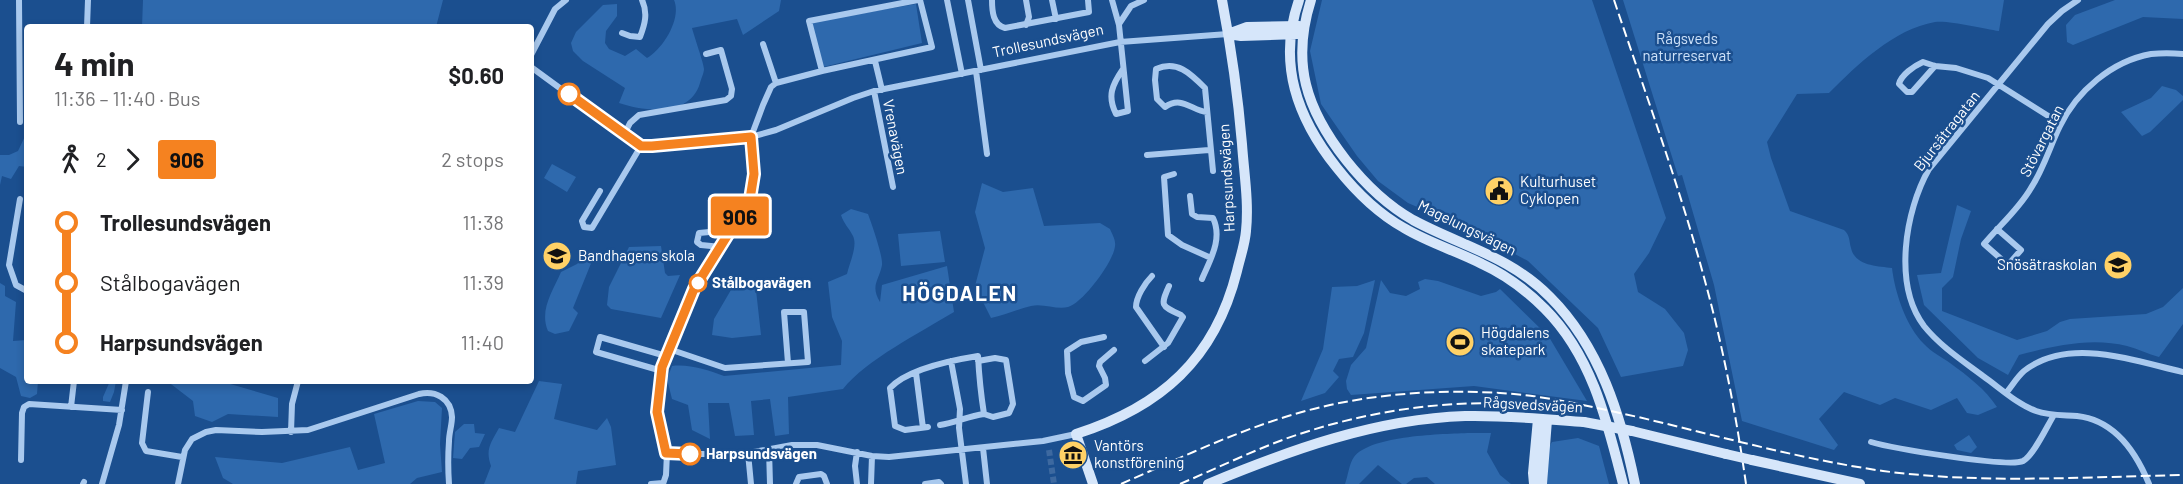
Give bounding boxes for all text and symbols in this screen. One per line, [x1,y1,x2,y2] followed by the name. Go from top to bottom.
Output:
[991,19,1105,61] street label: Trollesundsvägen
[1642,29,1732,64] park label: Rågsveds naturreservat
[54,43,135,83] text: 4 min
[449,62,504,88] text: $0.60
[558,83,580,105] unlabelled marker
[54,86,200,110] text: 11:36 – 11:40 · Bus
[1909,87,1983,174] street label: Bjursätragatan
[880,98,912,176] street label: Vrenavägen
[2015,101,2067,180] street label: Stövargatan
[1214,124,1238,233] street label: Harpsundsvägen
[54,143,87,176] icon: walk
[116,143,149,176] icon: forward
[96,147,107,171] text: 2
[170,147,204,172] text: 906
[441,147,504,171] text: 2 stops
[1520,172,1596,207] place label: Kulturhuset Cyklopen
[1483,175,1515,207] public building icon: Kulturhuset Cyklopen
[1415,195,1520,259] street label: Magelungsvägen
[706,196,774,236] line badge: 906
[723,204,757,229] text: 906
[100,209,271,235] text: Trollesundsvägen
[462,210,504,234] text: 11:38
[541,240,573,272] school or university icon: Bandhagens skola
[578,246,695,264] place label: Bandhagens skola
[2102,249,2134,281] school or university icon: Snösätraskolan
[1997,255,2097,273] place label: Snösätraskolan
[100,269,241,295] text: Stålbogavägen
[462,270,504,294] text: 11:39
[712,273,811,291] place label: Stålbogavägen
[689,274,707,292] marker: Stålbogavägen
[902,280,1018,305] district label: HÖGDALEN
[1481,323,1549,358] place label: Högdalens skatepark
[1444,326,1476,358] sports icon: Högdalens skatepark
[100,329,263,355] text: Harpsundsvägen
[461,330,504,354] text: 11:40
[1483,392,1583,416] street label: Rågsvedsvägen
[1094,436,1184,471] place label: Vantörs konstförening
[1057,439,1089,471] museum icon: Vantörs konstförening
[679,443,701,465] marker: Harpsundsvägen
[706,444,817,462] place label: Harpsundsvägen

